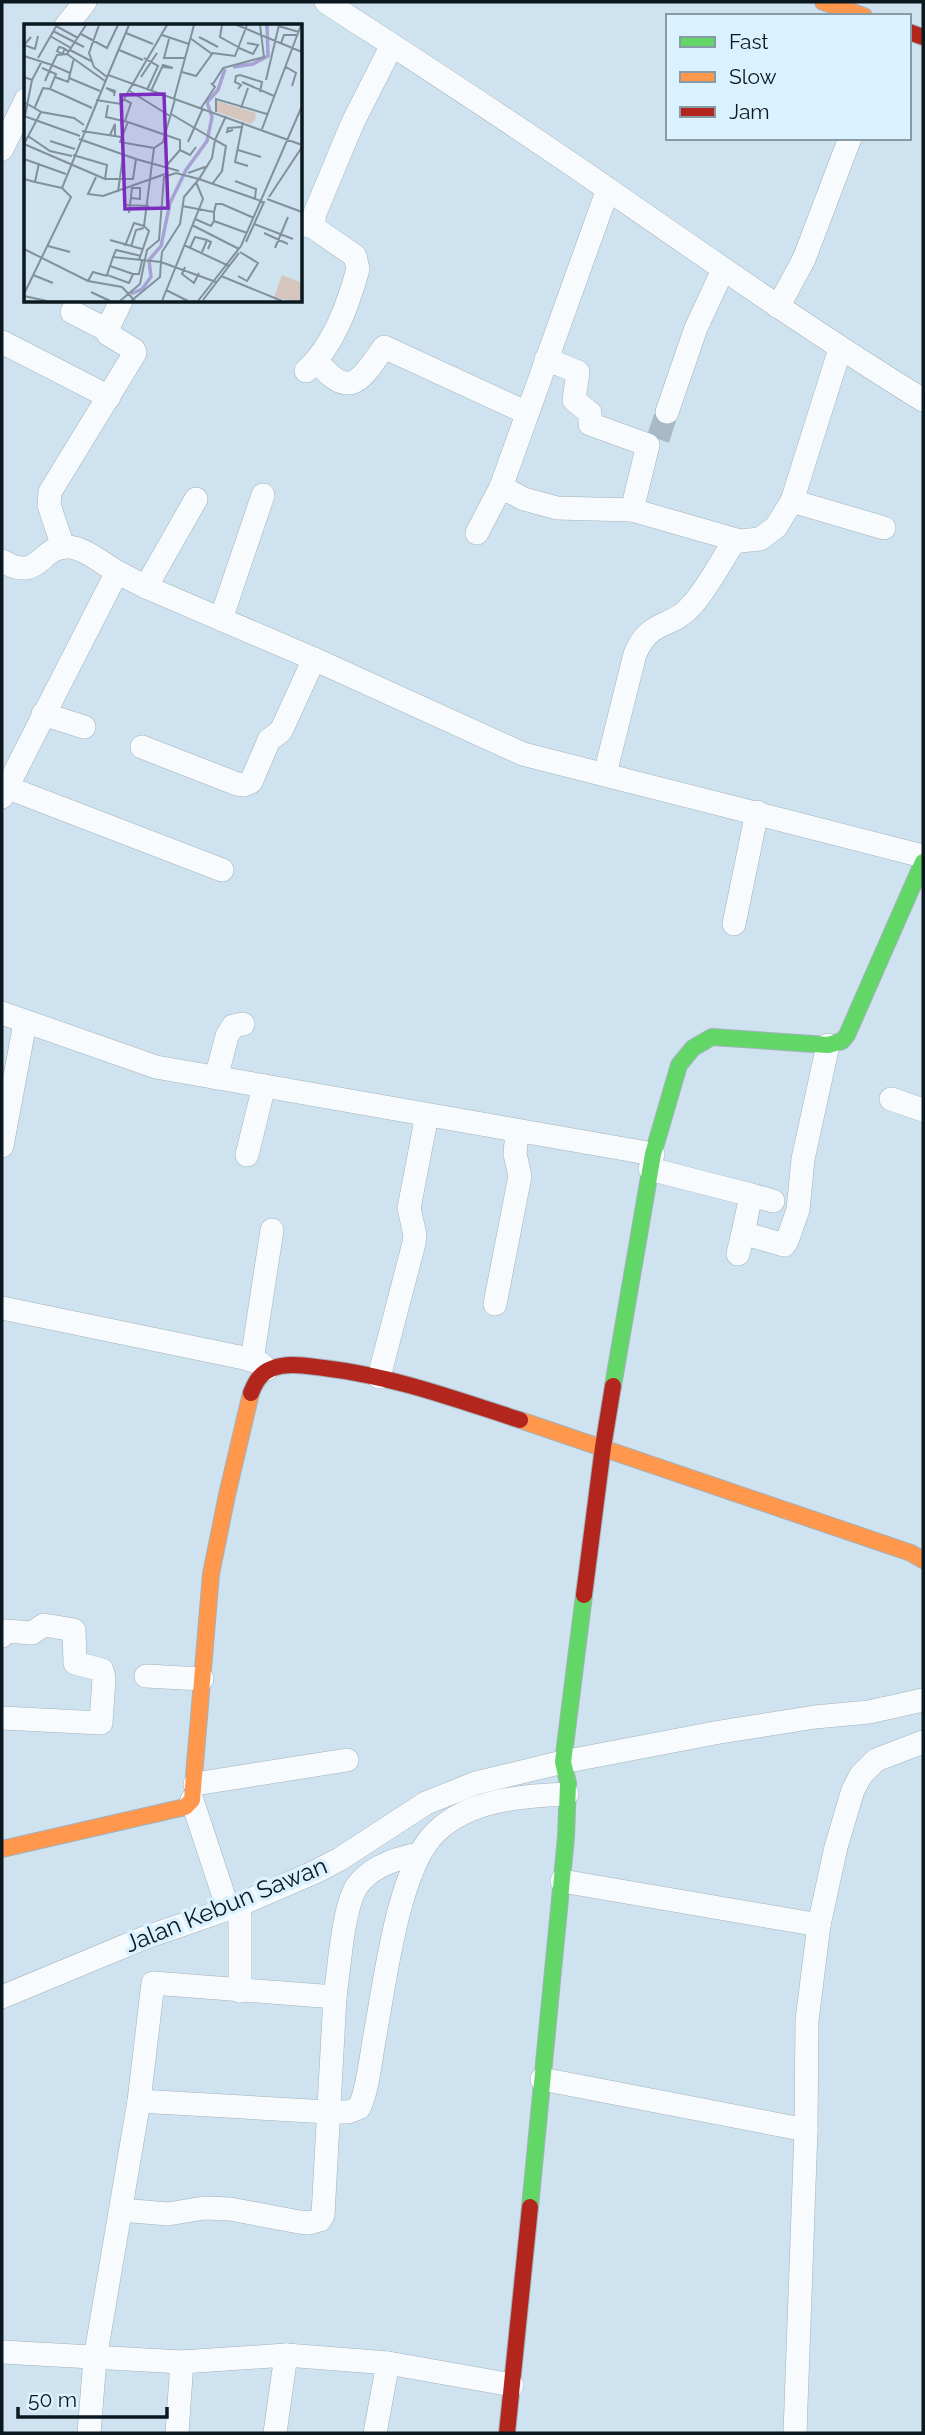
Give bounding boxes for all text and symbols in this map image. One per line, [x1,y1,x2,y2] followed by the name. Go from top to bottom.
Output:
[666,14,911,140] legend
[24,24,303,303] inset map
[729,29,769,54] text: Fast
[729,64,777,89] text: Slow
[729,99,770,124] text: Jam
[120,1851,331,1958] street label: Jalan Kebun Sawan
[18,2376,166,2420] scale bar
[28,2387,77,2412] text: 50 m

